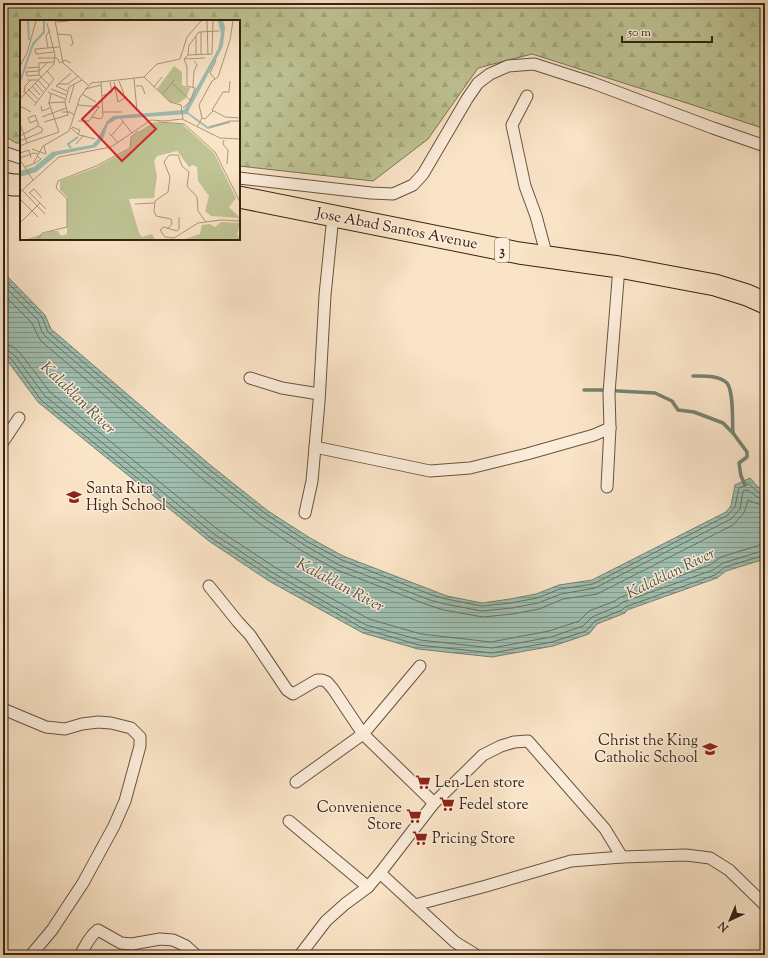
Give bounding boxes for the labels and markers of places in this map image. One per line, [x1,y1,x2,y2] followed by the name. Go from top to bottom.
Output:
[86,479,166,517] place label: Santa Rita High School
[65,488,83,506] school or university icon: Santa Rita High School
[594,731,698,769] place label: Christ the King Catholic School
[701,740,719,758] school or university icon: Christ the King Catholic School
[414,773,432,791] supermarket icon: Len-Len store
[435,773,525,794] place label: Len-Len store
[438,795,456,813] supermarket icon: Fedel store
[459,795,529,816] place label: Fedel store
[317,798,402,836] place label: Convenience Store
[405,807,423,825] supermarket icon: Convenience Store
[411,829,429,847] supermarket icon: Pricing Store
[432,829,515,850] place label: Pricing Store

